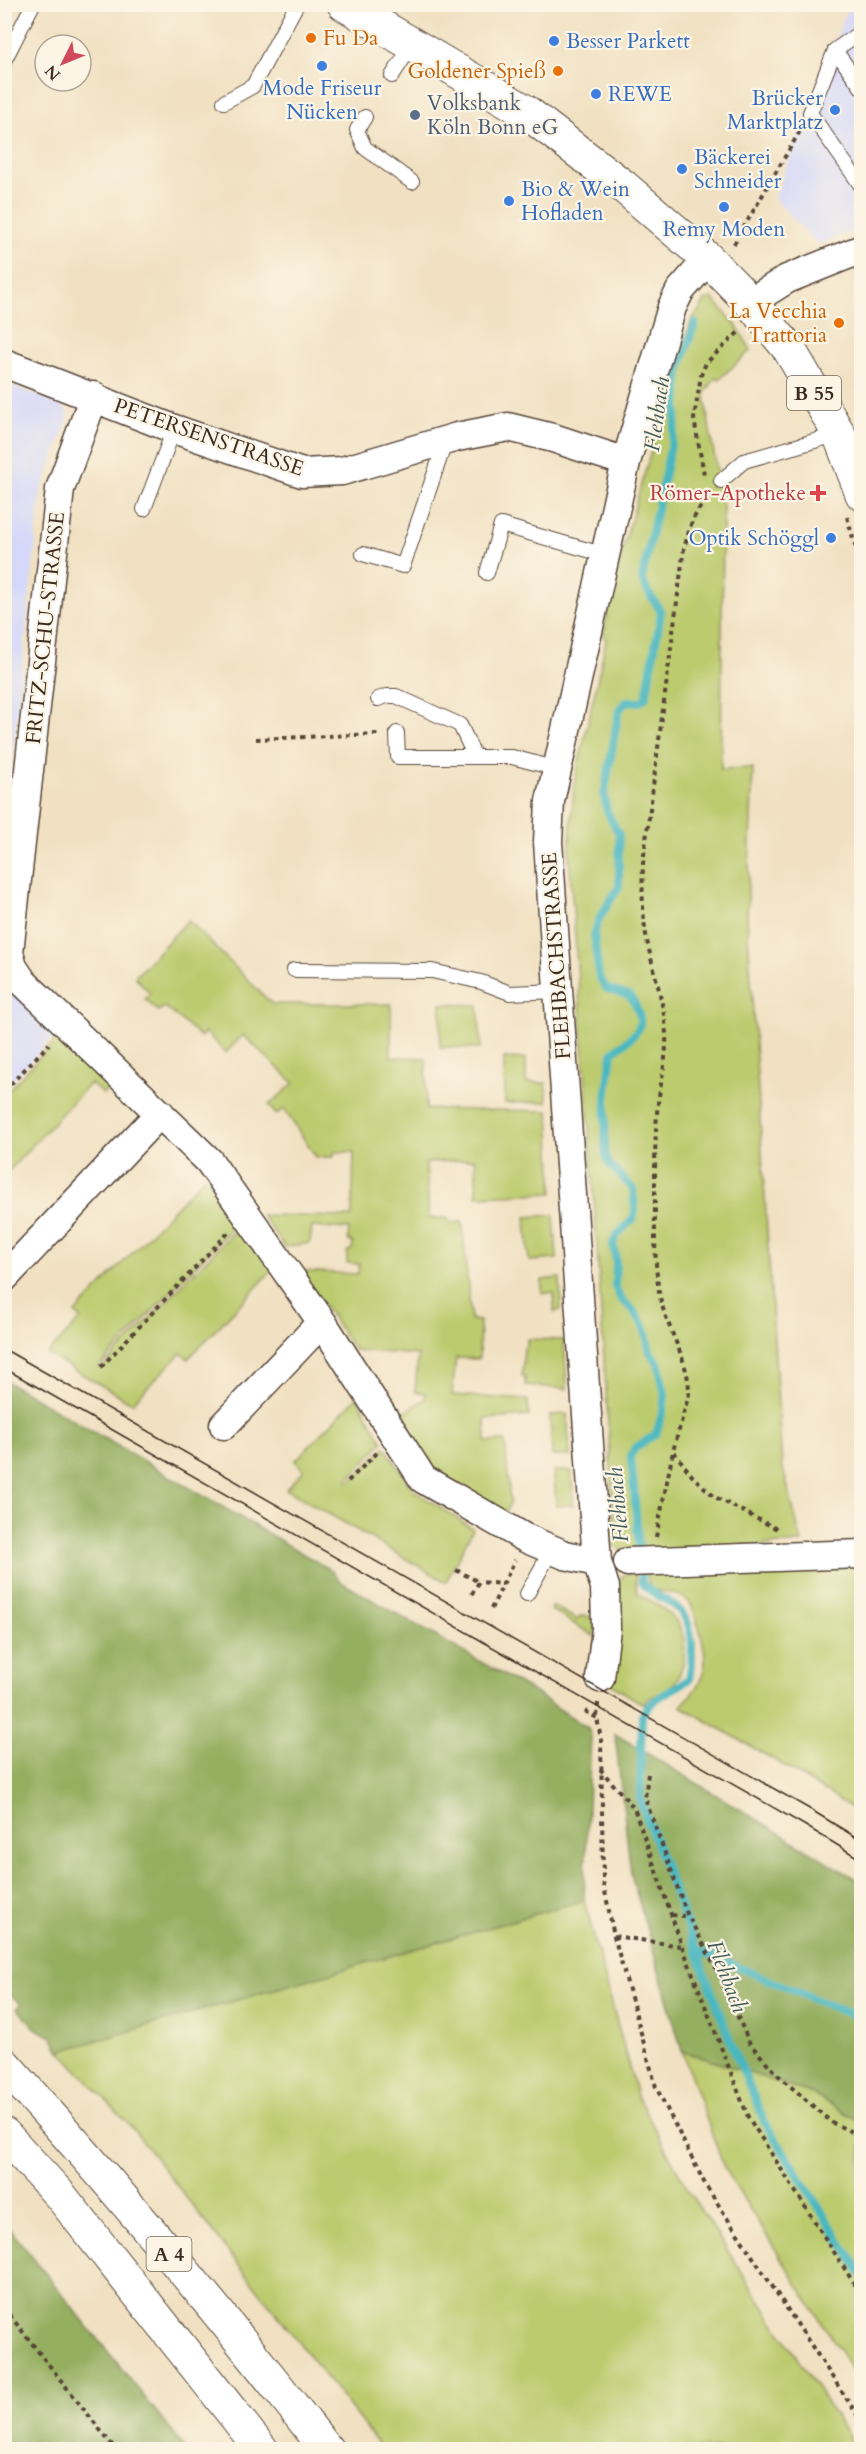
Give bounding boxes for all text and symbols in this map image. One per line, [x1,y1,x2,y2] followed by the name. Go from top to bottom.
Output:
[323,24,378,53] place label: Fu Da
[566,27,690,56] place label: Besser Parkett
[304,31,318,45] marker: Fu Da
[33,33,93,93] north arrow
[547,34,561,48] marker: Besser Parkett
[408,57,546,86] place label: Goldener Spieß
[315,59,329,73] marker: Mode Friseur Nücken
[40,60,66,85] text: N
[551,64,565,78] marker: Goldener Spieß
[263,74,382,127] place label: Mode Friseur Nücken
[608,80,672,109] place label: REWE
[727,84,824,137] place label: Brücker Marktplatz
[589,87,603,101] marker: REWE
[427,89,559,142] place label: Volksbank Köln Bonn eG
[828,103,842,117] marker: Brücker Marktplatz
[408,108,422,122] marker: Volksbank Köln Bonn eG
[694,143,782,196] place label: Bäckerei Schneider
[675,162,689,176] marker: Bäckerei Schneider
[521,175,630,228] place label: Bio & Wein Hofladen
[502,194,516,208] marker: Bio & Wein Hofladen
[717,200,731,214] marker: Remy Moden
[663,215,785,244] place label: Remy Moden
[729,297,827,350] place label: La Vecchia Trattoria
[832,316,846,330] marker: La Vecchia Trattoria
[637,374,677,453] water label: Flehbach
[787,376,841,410] road number: B 55
[110,391,308,484] street label: PETERSENSTRASSE
[650,479,806,508] place label: Römer-Apotheke
[811,486,825,500] marker: Römer-Apotheke
[19,510,72,746] street label: FRITZ-SCHU-STRASSE
[688,524,819,553] place label: Optik Schöggl
[824,531,838,545] marker: Optik Schöggl
[535,851,578,1060] street label: FLEHBACHSTRASSE
[600,1466,636,1544] water label: Flehbach
[700,1936,755,2017] water label: Flehbach
[146,2237,192,2271] road number: A 4

